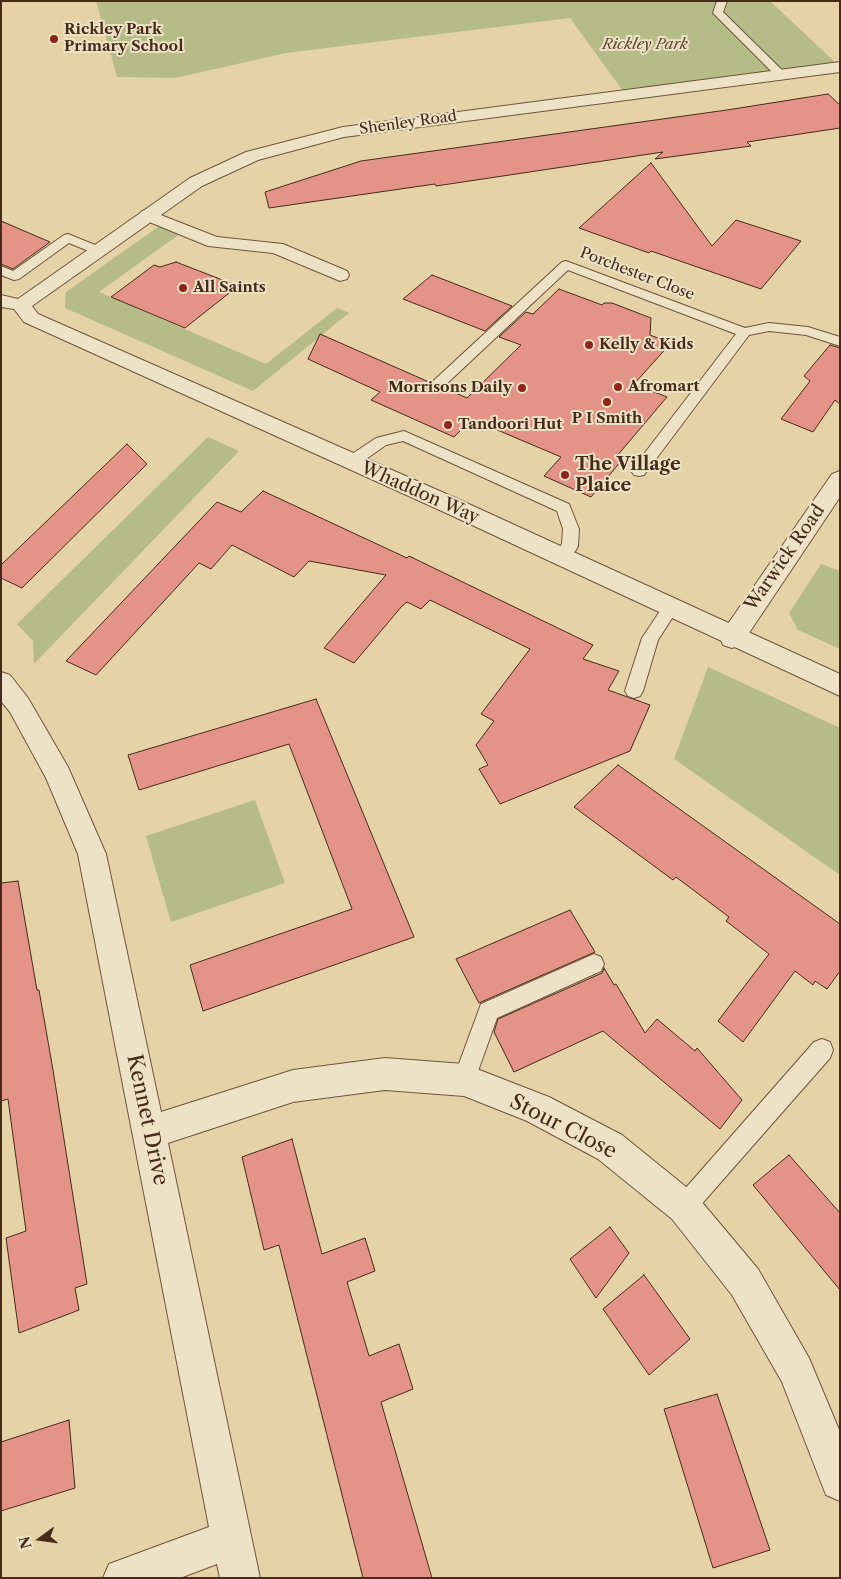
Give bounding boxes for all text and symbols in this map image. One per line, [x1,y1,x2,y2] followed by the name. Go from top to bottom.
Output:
[64,21,183,56] place label: Rickley Park Primary School
[48,33,60,45] marker: Rickley Park Primary School
[602,36,688,54] park label: Rickley Park
[358,107,458,139] street label: Shenley Road
[577,244,697,304] street label: Porchester Close
[193,279,266,297] place label: All Saints
[177,282,189,294] marker: All Saints
[599,336,693,354] place label: Kelly & Kids
[583,339,595,351] marker: Kelly & Kids
[628,378,700,396] place label: Afromart
[388,379,512,397] place label: Morrisons Daily
[612,381,624,393] marker: Afromart
[516,382,528,394] marker: Morrisons Daily
[601,396,613,408] marker: P I Smith
[572,410,642,428] place label: P I Smith
[458,416,562,434] place label: Tandoori Hut
[442,419,454,431] marker: Tandoori Hut
[575,454,681,496] place label: The Village Plaice
[358,457,482,529] street label: Whaddon Way
[559,469,571,481] marker: The Village Plaice
[740,501,830,615] street label: Warwick Road
[121,1052,173,1188] street label: Kennet Drive
[505,1089,621,1165] street label: Stour Close
[15,1514,65,1564] north arrow
[15,1535,36,1551] text: N

